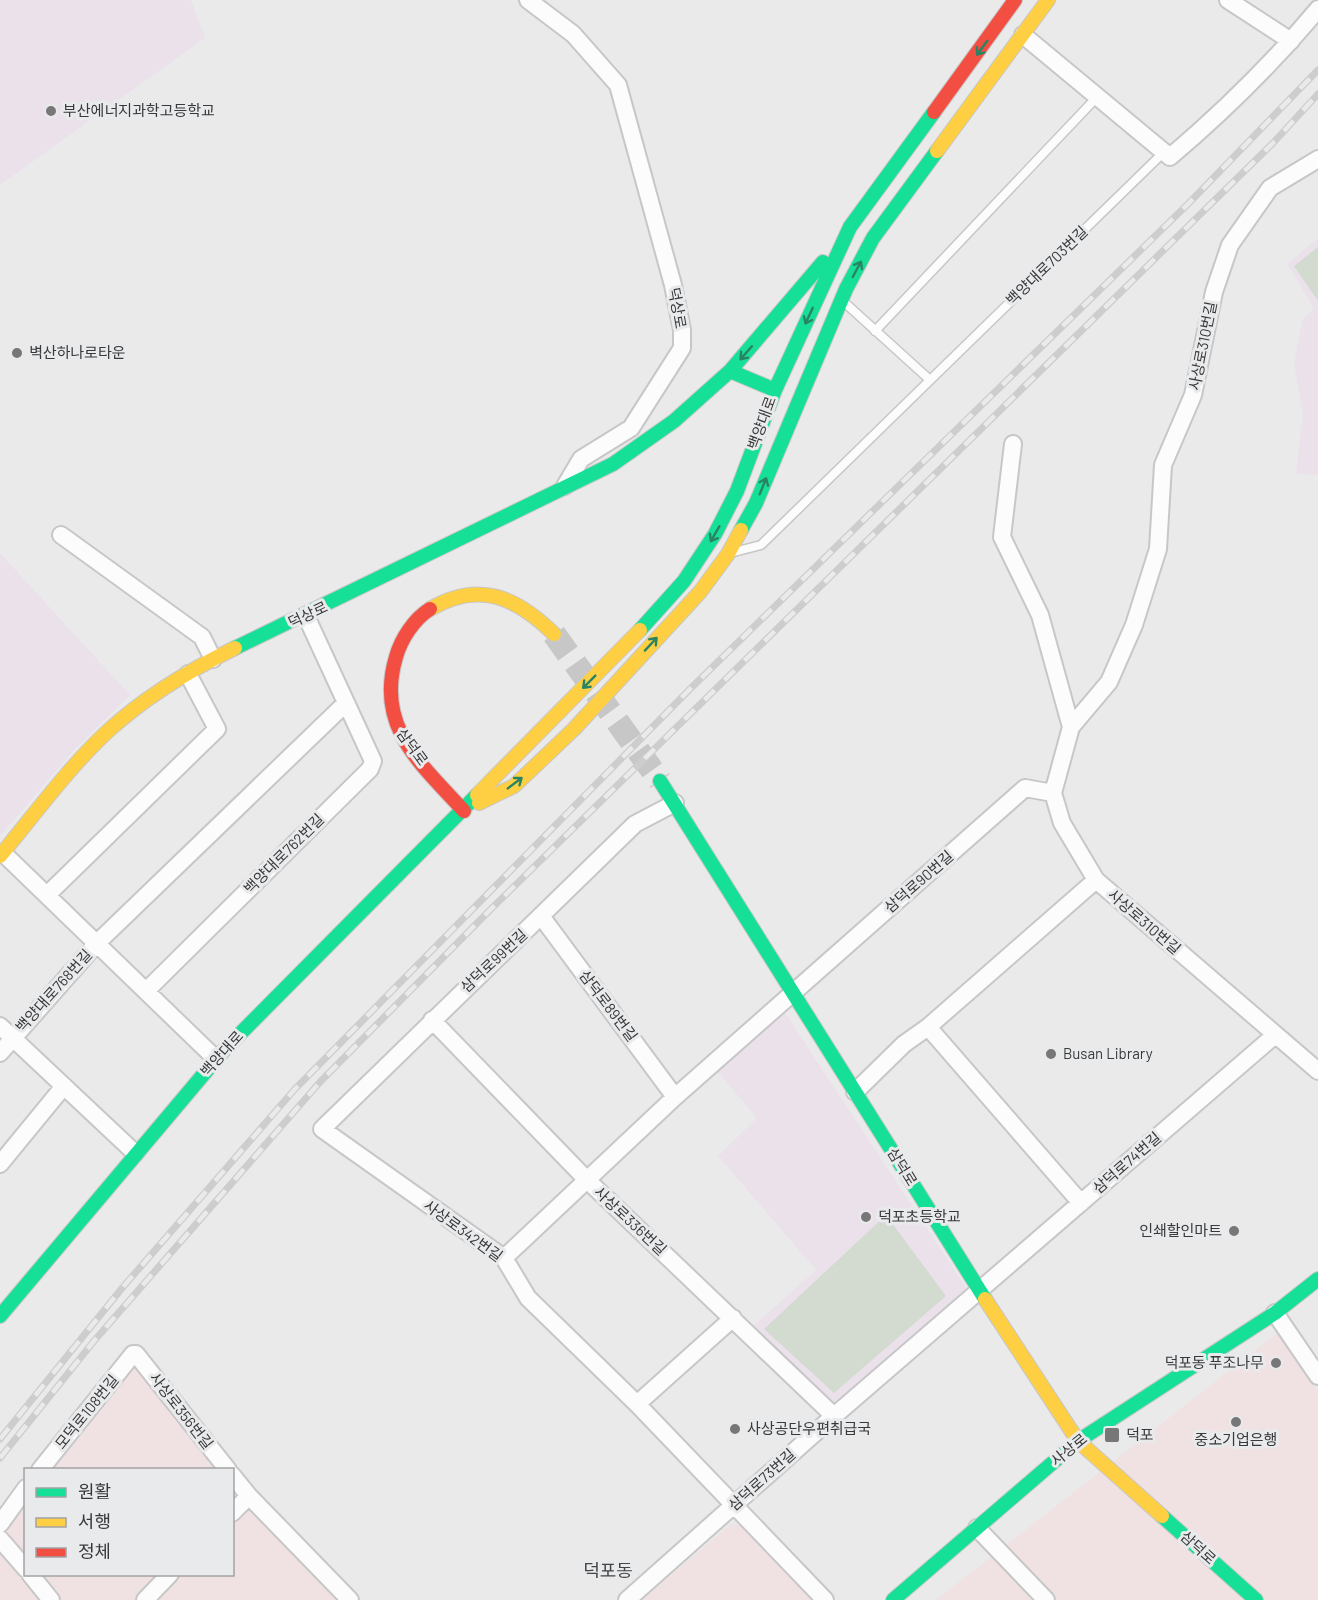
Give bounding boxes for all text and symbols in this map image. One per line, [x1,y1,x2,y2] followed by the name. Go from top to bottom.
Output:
[975,39,988,55] one-way arrow
[63,101,215,119] place label: 부산에너지과학고등학교
[44,104,58,118] marker: 부산에너지과학고등학교
[1002,222,1091,309] street label: 백양대로703번길
[851,261,863,278] one-way arrow
[666,286,690,330] street label: 덕상로
[1185,300,1219,392] street label: 사상로310번길
[802,307,814,325] one-way arrow
[29,343,126,361] place label: 벽산하나로타운
[739,345,753,360] one-way arrow
[10,346,24,360] marker: 벽산하나로타운
[743,394,779,452] street label: 백양대로
[758,478,769,496] one-way arrow
[708,525,720,542] one-way arrow
[285,597,330,631] street label: 덕상로
[644,637,658,652] one-way arrow
[582,675,597,689] one-way arrow
[393,724,432,768] street label: 삼덕로
[507,777,523,790] one-way arrow
[240,810,327,897] street label: 백양대로762번길
[880,846,956,916] street label: 삼덕로90번길
[1105,885,1185,958] street label: 사상로310번길
[456,925,530,996] street label: 삼덕로99번길
[11,945,95,1036] street label: 백양대로768번길
[576,966,641,1045] street label: 삼덕로89번길
[196,1027,246,1080] street label: 백양대로
[1063,1044,1153,1062] place label: Busan Library
[1044,1047,1058,1061] marker: Busan Library
[1089,1128,1164,1197] street label: 삼덕로74번길
[884,1144,921,1189] street label: 삼덕로
[591,1182,671,1258] street label: 사상로336번길
[421,1196,507,1265] street label: 사상로342번길
[878,1207,961,1225] place label: 덕포초등학교
[859,1210,873,1224] marker: 덕포초등학교
[1139,1221,1222,1239] place label: 인쇄할인마트
[1227,1224,1241,1238] marker: 인쇄할인마트
[1164,1353,1264,1371] place label: 덕포동 푸조나무
[1269,1356,1283,1370] marker: 덕포동 푸조나무
[146,1369,217,1452] street label: 사상로356번길
[51,1371,122,1452] street label: 모덕로108번길
[1229,1415,1243,1429] marker: 중소기업은행
[747,1419,871,1437] place label: 사상공단우편취급국
[728,1422,742,1436] marker: 사상공단우편취급국
[1126,1425,1154,1443] place label: 덕포
[1103,1426,1121,1444] marker: 덕포
[1047,1429,1090,1469] street label: 사상로
[1195,1430,1277,1448] place label: 중소기업은행
[724,1445,799,1514] street label: 삼덕로73번길
[24,1468,234,1576] legend
[78,1480,111,1502] text: 원활
[78,1510,111,1532] text: 서행
[1177,1527,1220,1568] street label: 삼덕로
[78,1540,111,1562] text: 정체
[583,1559,633,1581] district label: 덕포동

